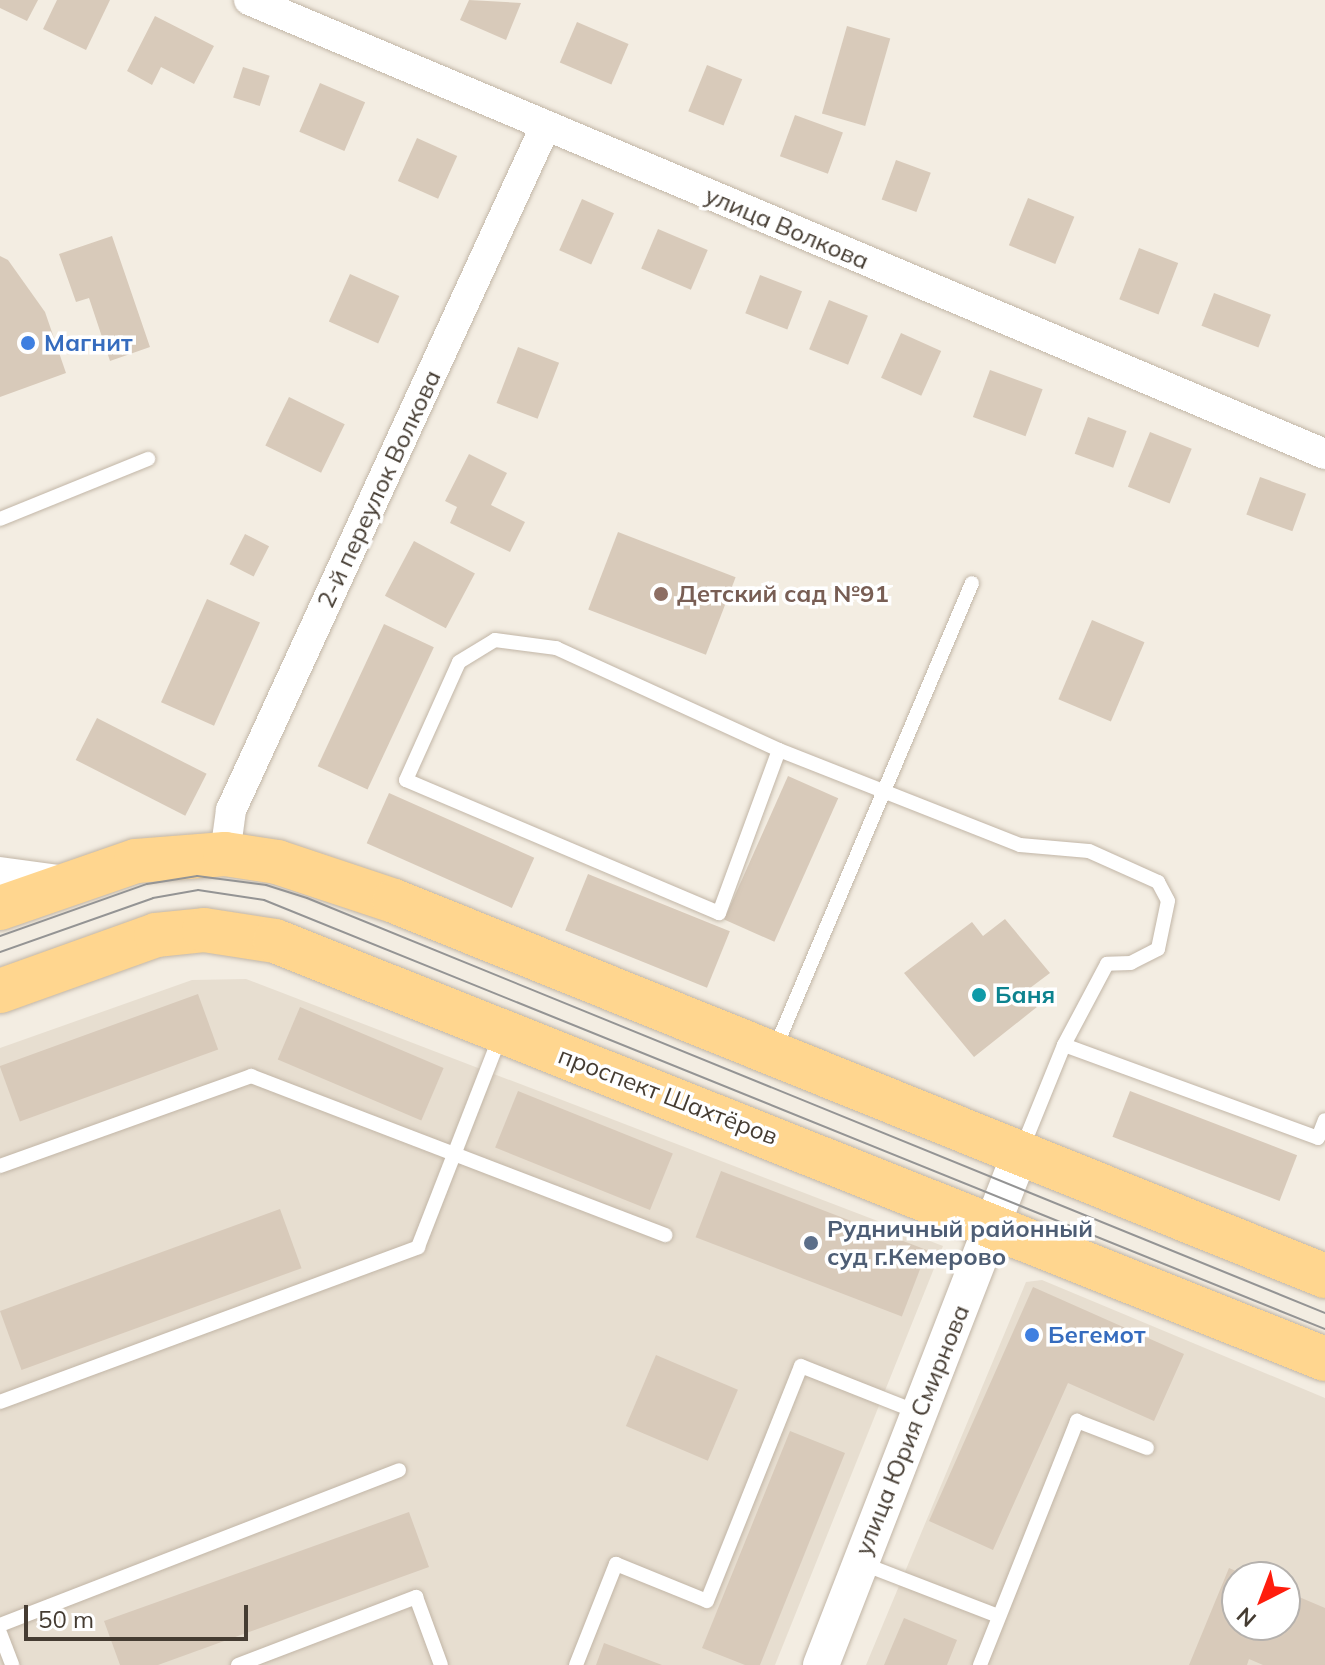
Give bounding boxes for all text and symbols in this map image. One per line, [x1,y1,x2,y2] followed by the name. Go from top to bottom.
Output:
[701,181,873,275] street label: улица Волкова
[44,329,133,357] place label: Магнит
[19,334,37,352] marker: Магнит
[311,366,447,612] street label: 2-й переулок Волкова
[677,580,889,608] place label: Детский сад №91
[652,585,670,603] marker: Детский сад №91
[995,981,1055,1009] place label: Баня
[970,986,988,1004] marker: Баня
[554,1041,782,1151] street label: проспект Шахтёров
[827,1215,1093,1271] place label: Рудничный районный суд г.Кемерово
[802,1234,820,1252] marker: Рудничный районный суд г.Кемерово
[849,1301,975,1559] street label: улица Юрия Смирнова
[1048,1321,1146,1349] place label: Бегемот
[1023,1326,1041,1344] marker: Бегемот
[1221,1561,1301,1641] north arrow
[28,1589,252,1639] scale bar
[1231,1601,1262,1633] text: N
[38,1604,94,1634] text: 50 m

